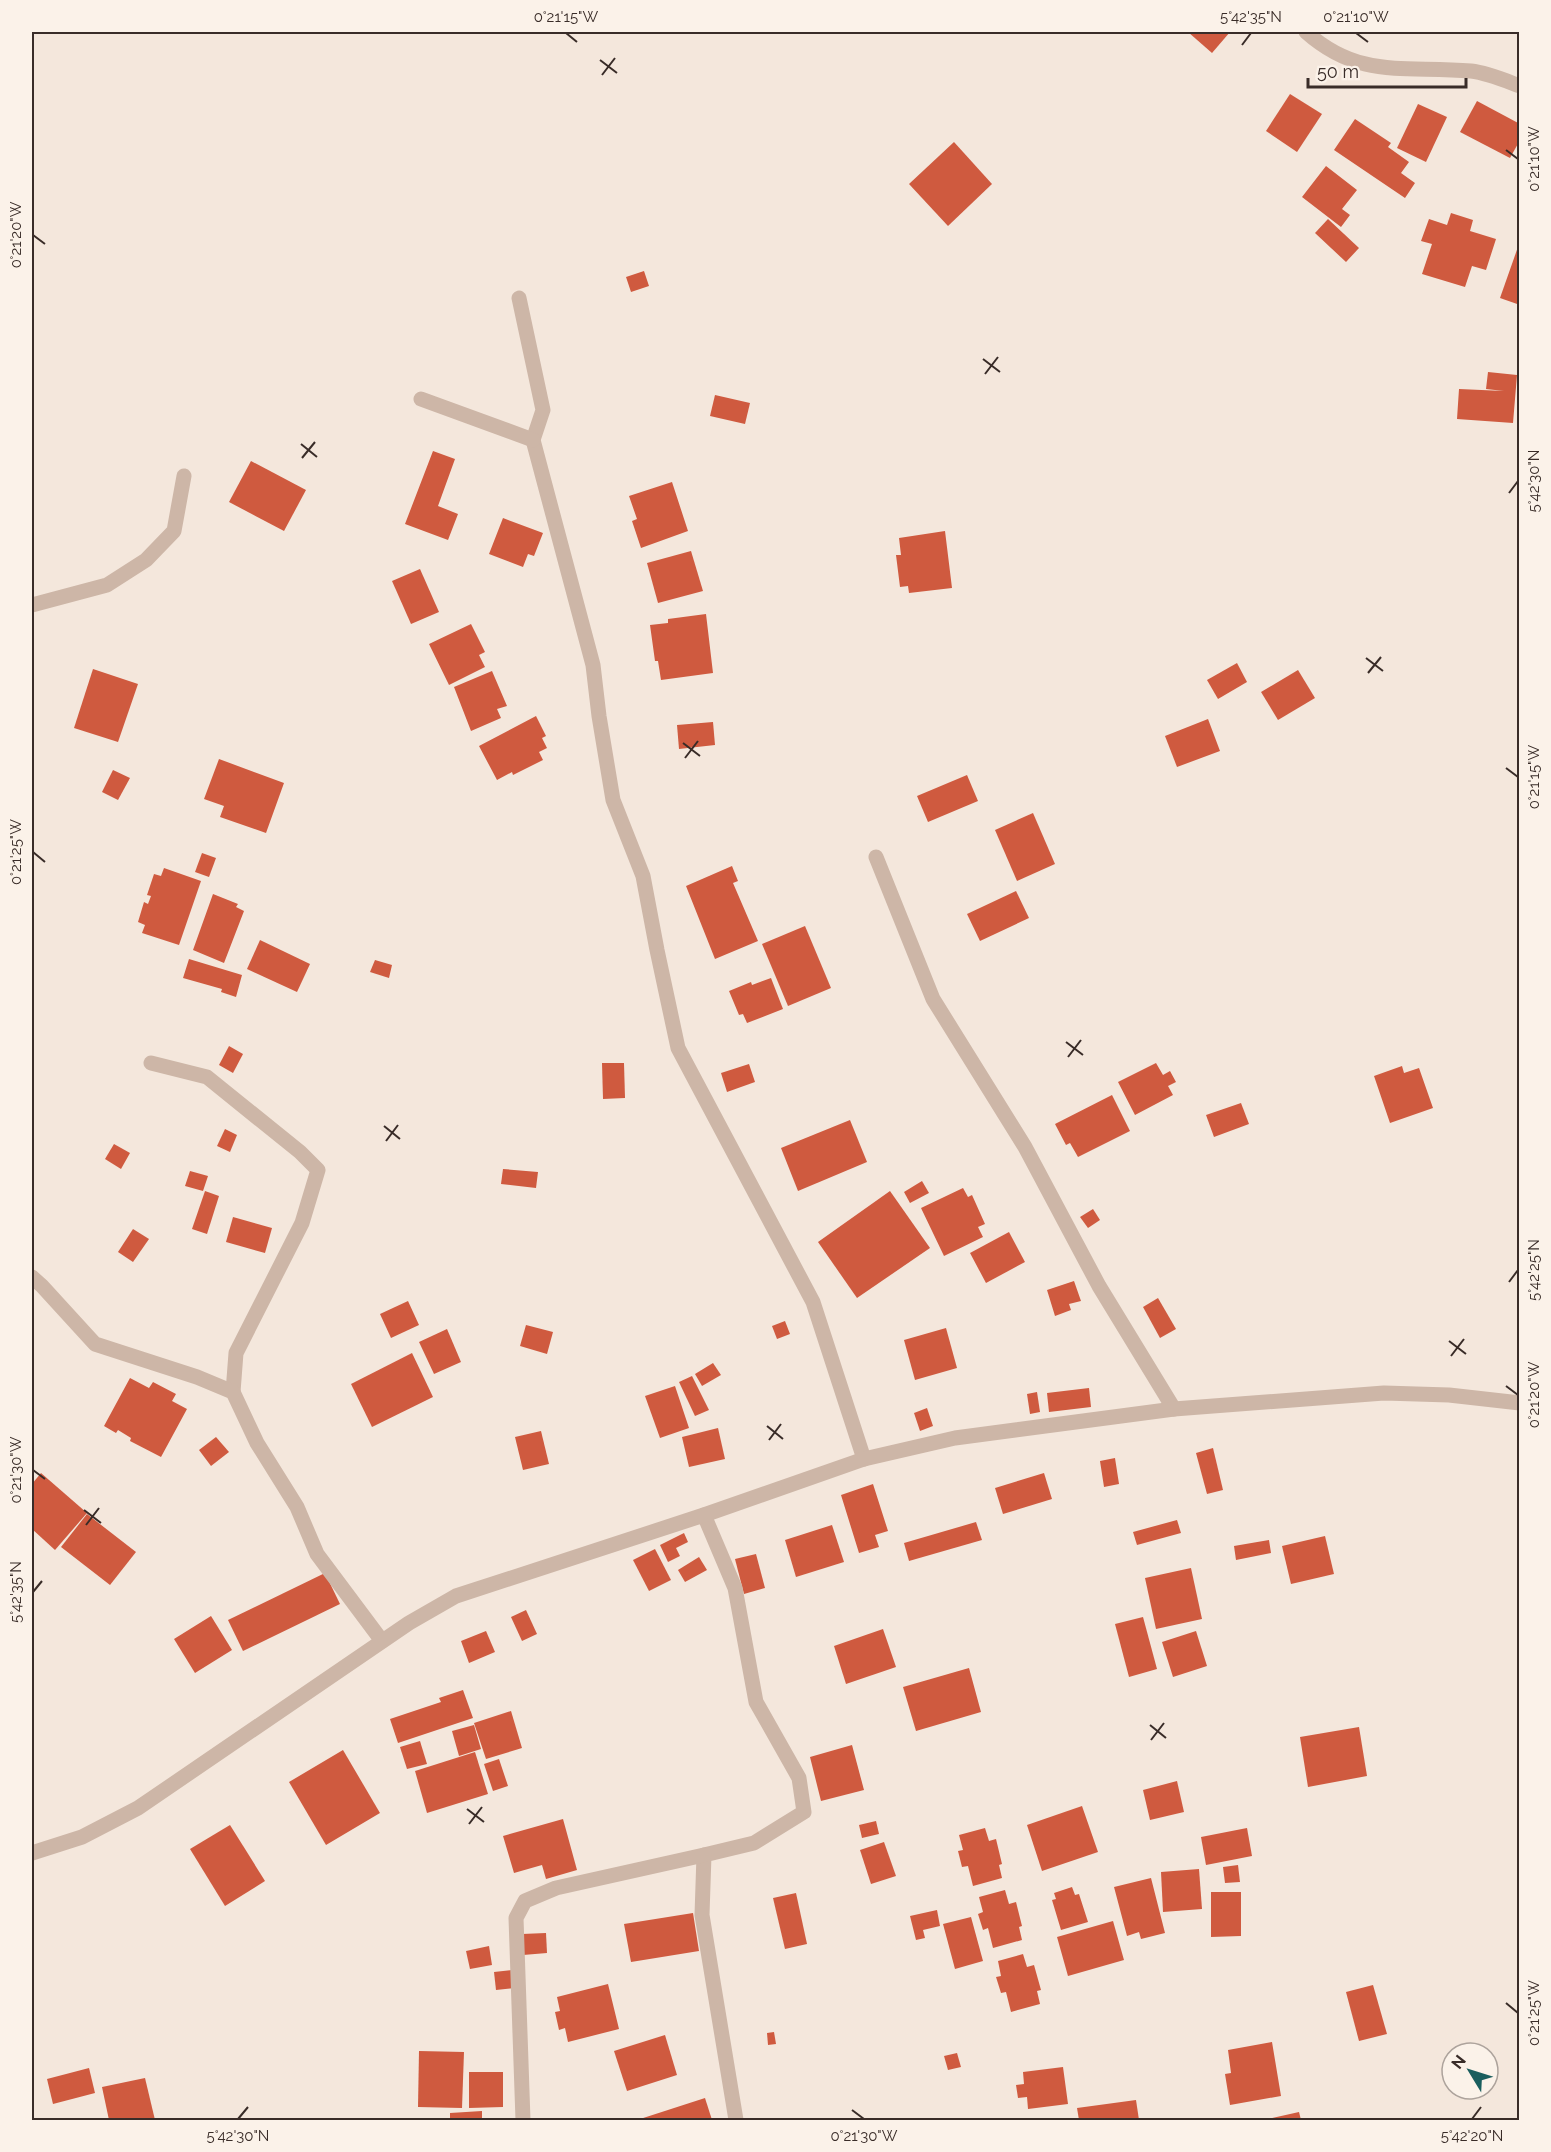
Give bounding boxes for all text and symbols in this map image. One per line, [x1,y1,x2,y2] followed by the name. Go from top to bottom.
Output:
[534,8,598,26] text: 0°21'15"W
[1220,8,1282,26] text: 5°42'35"N
[1323,8,1389,26] text: 0°21'10"W
[1308,51,1466,89] scale bar
[1317,61,1359,82] text: 50 m
[1525,126,1543,192] text: 0°21'10"W
[7,201,25,268] text: 0°21'20"W
[1525,450,1543,512] text: 5°42'30"N
[1525,745,1543,809] text: 0°21'15"W
[7,819,25,885] text: 0°21'25"W
[1525,1239,1543,1301] text: 5°42'25"N
[1525,1361,1543,1428] text: 0°21'20"W
[7,1436,25,1503] text: 0°21'30"W
[7,1561,25,1623] text: 5°42'35"N
[1525,1980,1543,2046] text: 0°21'25"W
[1440,2041,1500,2101] north arrow
[1447,2051,1470,2073] text: N
[207,2127,269,2145] text: 5°42'30"N
[831,2127,898,2145] text: 0°21'30"W
[1441,2127,1503,2145] text: 5°42'20"N

